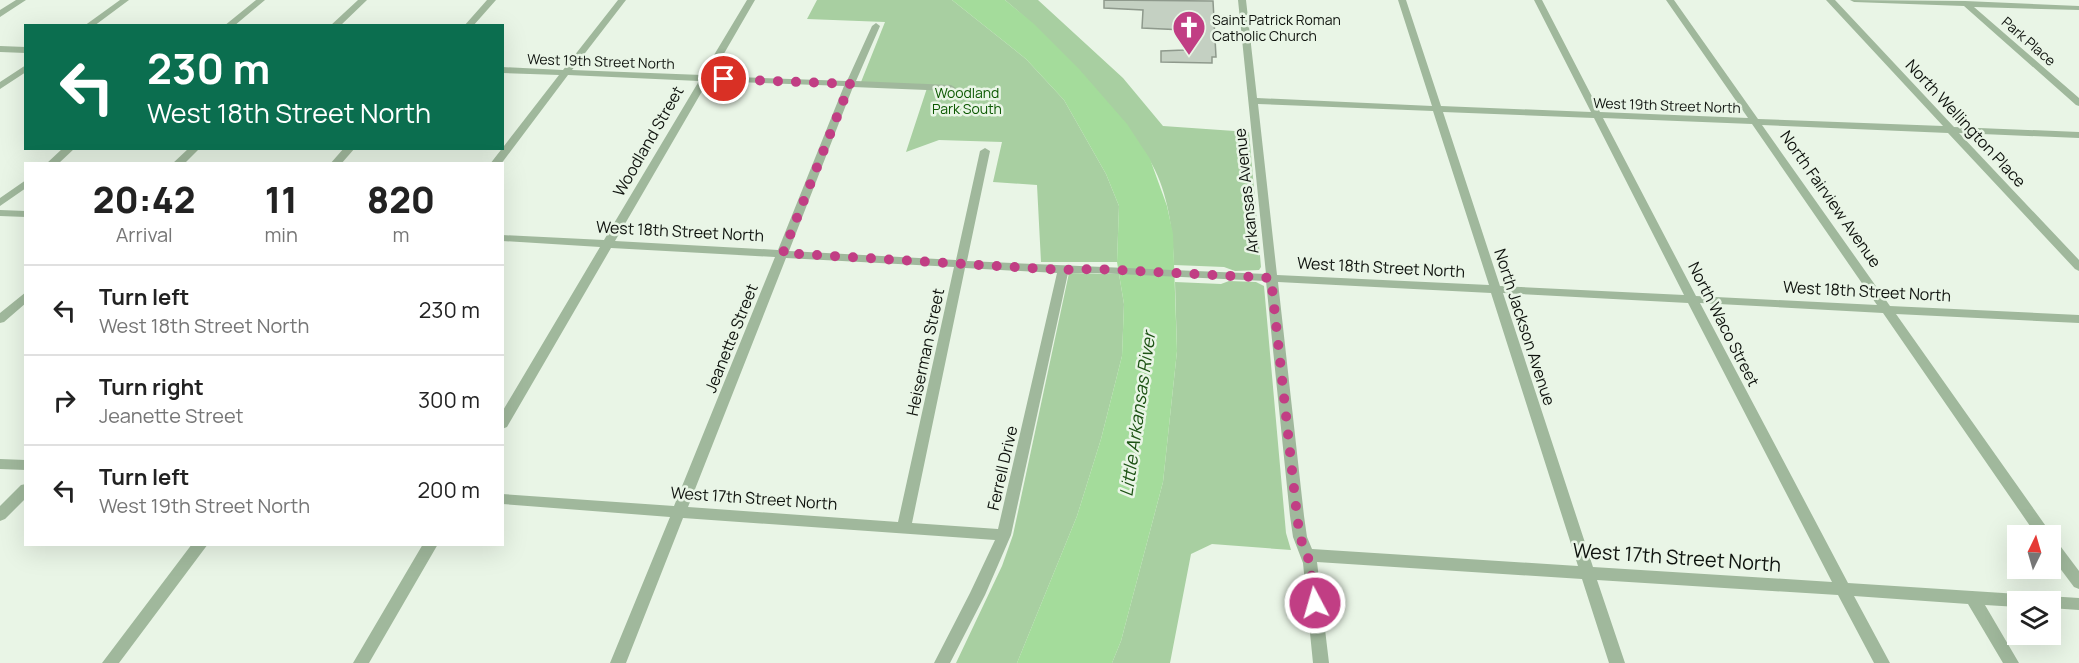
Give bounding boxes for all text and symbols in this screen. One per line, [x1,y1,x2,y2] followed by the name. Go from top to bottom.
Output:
[1171,9,1207,56] church icon: Saint Patrick Roman Catholic Church
[1212,10,1341,45] place label: Saint Patrick Roman Catholic Church
[1998,12,2060,70] street label: Park Place
[147,39,270,97] text: 230 m
[48,48,126,126] icon: left
[527,49,675,73] street label: West 19th Street North
[698,53,749,104] pin
[1901,54,2031,192] street label: North Wellington Place
[707,62,740,95] icon: arrive
[607,82,689,200] street label: Woodland Street
[932,83,1002,118] park label: Woodland Park South
[1593,93,1741,117] street label: West 19th Street North
[147,94,431,131] text: West 18th Street North
[1775,126,1887,272] street label: North Fairview Avenue
[1228,127,1264,255] street label: Arkansas Avenue
[93,175,196,224] text: 20:42
[265,175,297,224] text: 11
[367,175,435,224] text: 820
[595,216,765,246] street label: West 18th Street North
[116,221,173,248] text: Arrival
[264,221,298,248] text: min
[392,221,409,248] text: m
[1489,246,1561,408] street label: North Jackson Avenue
[1296,252,1466,282] street label: West 18th Street North
[1683,258,1765,390] street label: North Waco Street
[1782,276,1952,306] street label: West 18th Street North
[699,280,763,396] street label: Jeanette Street
[99,282,189,312] text: Turn left
[901,286,949,418] street label: Heiserman Street
[48,294,81,327] icon: left
[419,295,480,325] text: 230 m
[99,312,309,339] text: West 18th Street North
[1114,327,1161,498] water label: Little Arkansas River
[99,372,204,402] text: Turn right
[48,384,81,417] icon: right
[418,385,480,415] text: 300 m
[99,402,244,429] text: Jeanette Street
[982,424,1022,512] street label: Ferrell Drive
[99,462,189,492] text: Turn left
[48,474,81,507] icon: left
[418,475,480,505] text: 200 m
[670,481,838,515] street label: West 17th Street North
[99,492,310,519] text: West 19th Street North
[2007,525,2061,579] north arrow
[2007,525,2061,645] map controls
[1572,536,1782,578] street label: West 17th Street North
[1283,571,1347,635] position arrow
[2007,591,2061,645] button: layers

